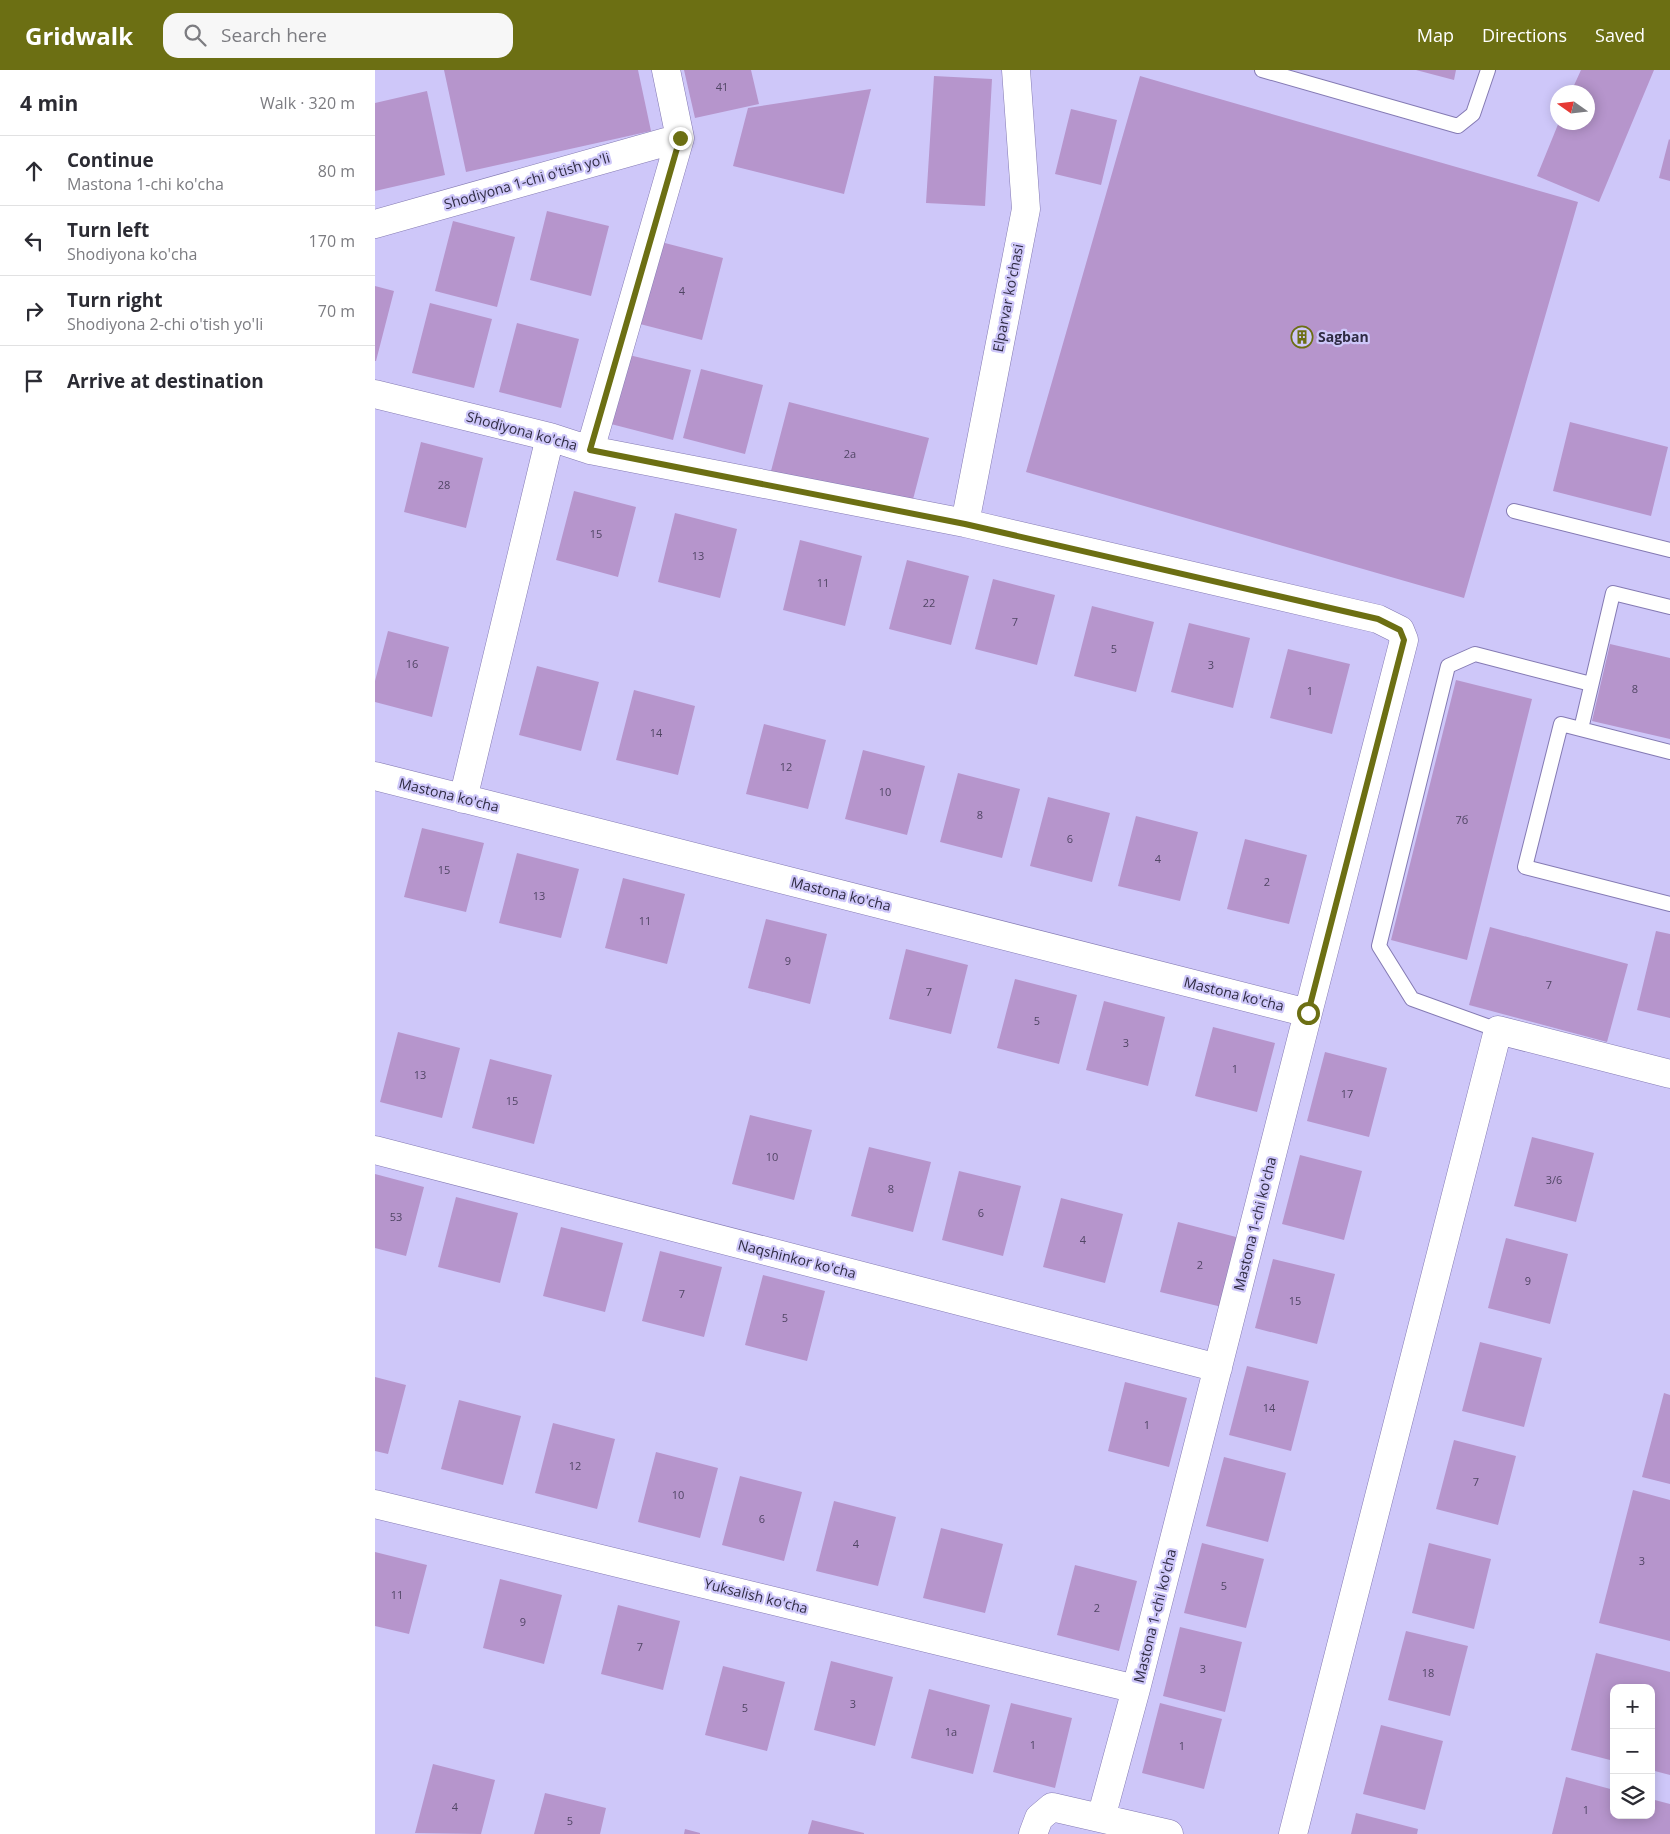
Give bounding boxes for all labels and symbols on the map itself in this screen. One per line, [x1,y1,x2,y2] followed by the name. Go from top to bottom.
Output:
[716,79,728,94] house number: 41
[1550,85,1595,130] north arrow
[669,127,692,150] route end
[442,148,612,213] street label: Shodiyona 1-chi o'tish yo'li
[988,242,1027,354] street label: Elparvar ko'chasi
[679,283,686,298] house number: 4
[1290,325,1314,349] building icon: Sagban
[1318,327,1369,346] place label: Sagban
[465,407,580,454] street label: Shodiyona ko'cha
[844,446,856,461] house number: 2а
[438,477,450,492] house number: 28
[590,526,602,541] house number: 15
[692,548,704,563] house number: 13
[817,575,829,590] house number: 11
[923,595,935,610] house number: 22
[1012,614,1018,629] house number: 7
[1111,641,1117,656] house number: 5
[406,656,418,671] house number: 16
[1208,657,1214,672] house number: 3
[1632,681,1638,696] house number: 8
[1307,683,1313,698] house number: 1
[650,725,663,740] house number: 14
[780,759,792,774] house number: 12
[397,773,501,816] street label: Mastona ko'cha
[879,784,891,799] house number: 10
[977,807,983,822] house number: 8
[1456,812,1468,827] house number: 7б
[1067,831,1073,846] house number: 6
[1155,851,1162,866] house number: 4
[438,862,450,877] house number: 15
[789,872,893,915] street label: Mastona ko'cha
[1264,874,1270,889] house number: 2
[533,888,545,903] house number: 13
[639,913,651,928] house number: 11
[785,953,791,968] house number: 9
[1182,972,1286,1015] street label: Mastona ko'cha
[1546,977,1552,992] house number: 7
[926,984,932,999] house number: 7
[1297,1002,1320,1025] route start
[1034,1013,1040,1028] house number: 5
[1123,1035,1129,1050] house number: 3
[1232,1061,1238,1076] house number: 1
[414,1067,426,1082] house number: 13
[1341,1086,1353,1101] house number: 17
[506,1093,518,1108] house number: 15
[766,1149,778,1164] house number: 10
[1229,1155,1280,1293] street label: Mastona 1-chi ko'cha
[1546,1172,1562,1187] house number: 3/6
[888,1181,894,1196] house number: 8
[978,1205,984,1220] house number: 6
[390,1209,402,1224] house number: 53
[1080,1232,1087,1247] house number: 4
[736,1235,858,1282] street label: Naqshinkor ko'cha
[1197,1257,1203,1272] house number: 2
[1525,1273,1531,1288] house number: 9
[679,1286,685,1301] house number: 7
[1289,1293,1301,1308] house number: 15
[782,1310,788,1325] house number: 5
[1263,1400,1276,1415] house number: 14
[1144,1417,1150,1432] house number: 1
[569,1458,581,1473] house number: 12
[1473,1474,1479,1489] house number: 7
[672,1487,684,1502] house number: 10
[759,1511,765,1526] house number: 6
[853,1536,860,1551] house number: 4
[1129,1547,1180,1685] street label: Mastona 1-chi ko'cha
[1639,1553,1645,1568] house number: 3
[702,1573,810,1618] street label: Yuksalish ko'cha
[1221,1578,1227,1593] house number: 5
[391,1587,403,1602] house number: 11
[1094,1600,1100,1615] house number: 2
[520,1614,526,1629] house number: 9
[637,1639,643,1654] house number: 7
[1200,1661,1206,1676] house number: 3
[1422,1665,1434,1680] house number: 18
[850,1696,856,1711] house number: 3
[742,1700,748,1715] house number: 5
[945,1724,957,1739] house number: 1a
[1030,1737,1036,1752] house number: 1
[1179,1738,1185,1753] house number: 1
[452,1799,459,1814] house number: 4
[1583,1802,1589,1817] house number: 1
[567,1813,573,1828] house number: 5

